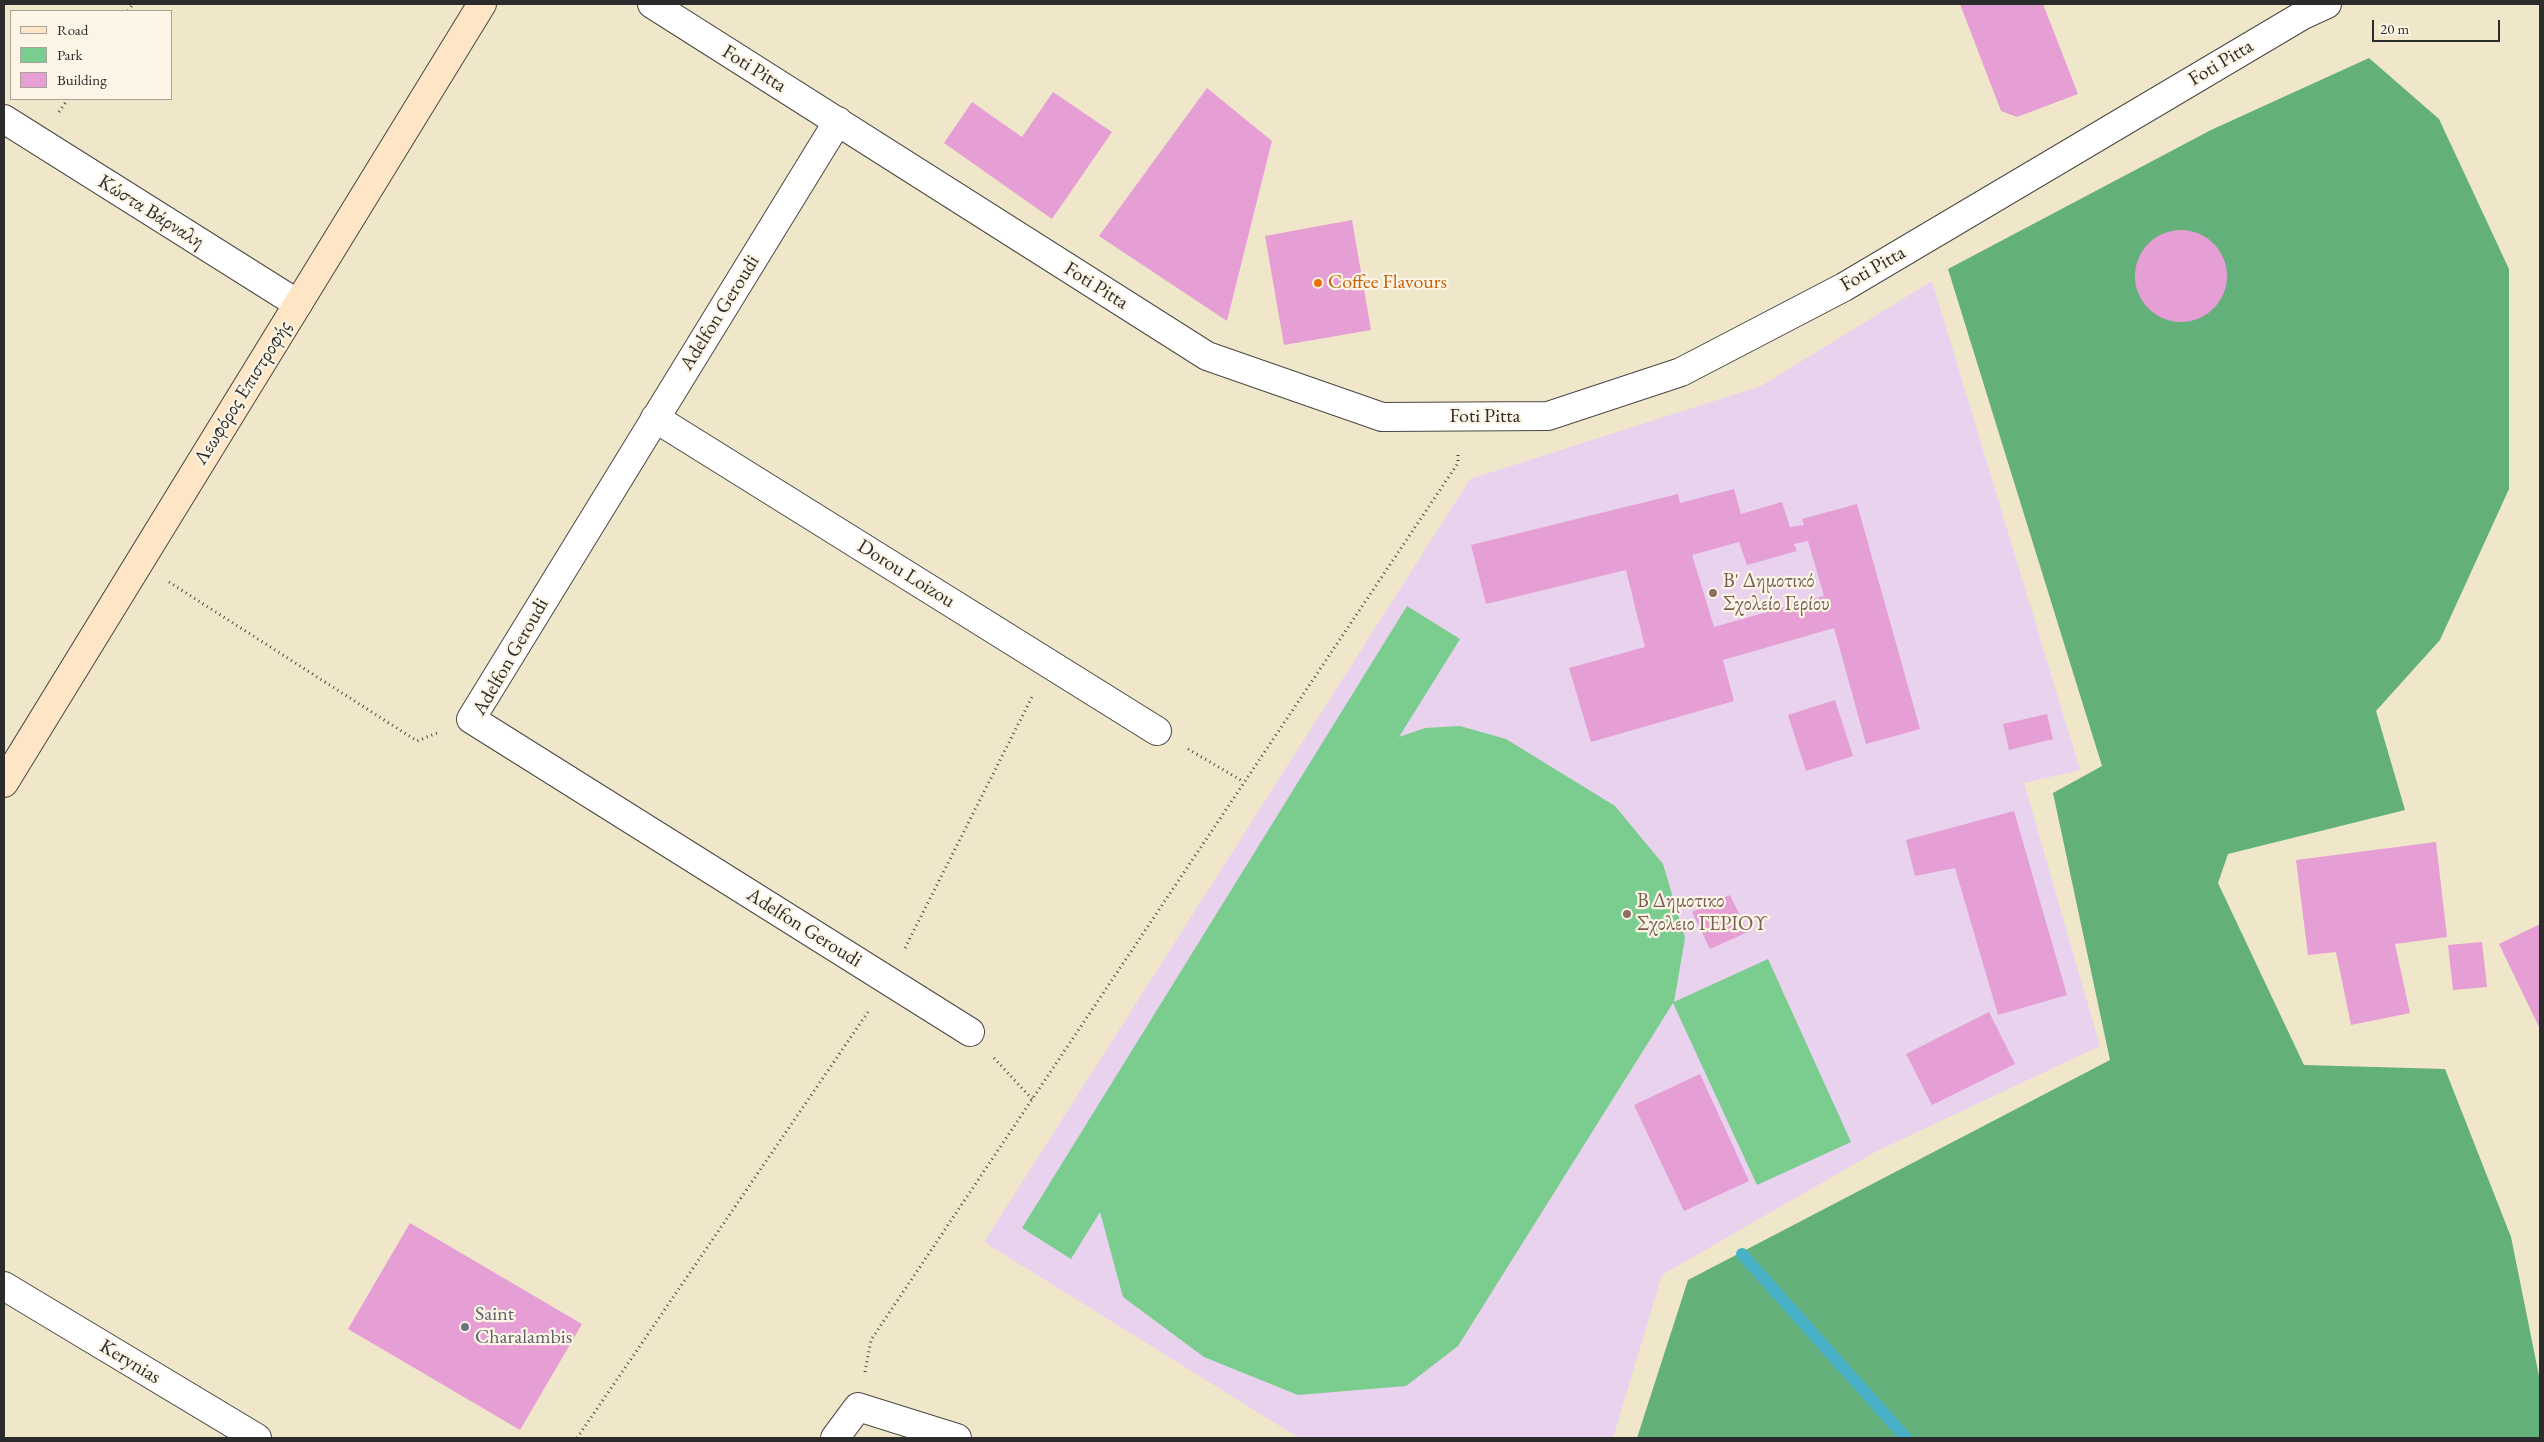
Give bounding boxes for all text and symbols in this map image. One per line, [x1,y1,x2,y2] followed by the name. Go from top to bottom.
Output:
[10,10,172,100] legend
[2374,10,2502,42] scale bar
[2380,19,2409,38] text: 20 m
[57,20,88,39] text: Road
[2184,34,2258,92] street label: Foti Pitta
[717,40,791,98] street label: Foti Pitta
[57,45,83,64] text: Park
[57,70,107,89] text: Building
[93,170,209,254] street label: Κώστα Βάρναλη
[1836,241,1910,297] street label: Foti Pitta
[675,251,765,375] street label: Adelfon Geroudi
[1059,257,1133,315] street label: Foti Pitta
[1328,271,1447,295] place label: Coffee Flavours
[1312,277,1324,289] marker: Coffee Flavours
[189,316,297,470] street label: Λεωφόρος Επιστροφής
[1449,405,1521,429] street label: Foti Pitta
[853,535,959,613] street label: Dorou Loizou
[1723,570,1830,617] place label: Β' Δημοτικό Σχολείο Γερίου
[1707,587,1719,599] marker: Β' Δημοτικό Σχολείο Γερίου
[468,594,554,720] street label: Adelfon Geroudi
[742,883,866,973] street label: Adelfon Geroudi
[1637,890,1768,937] place label: Β Δημοτικο Σχολειο ΓΕΡΙΟΥ
[1621,908,1633,920] marker: Β Δημοτικο Σχολειο ΓΕΡΙΟΥ
[475,1303,572,1350] place label: Saint Charalambis
[459,1321,471,1333] marker: Saint Charalambis
[95,1335,165,1389] street label: Kerynias

